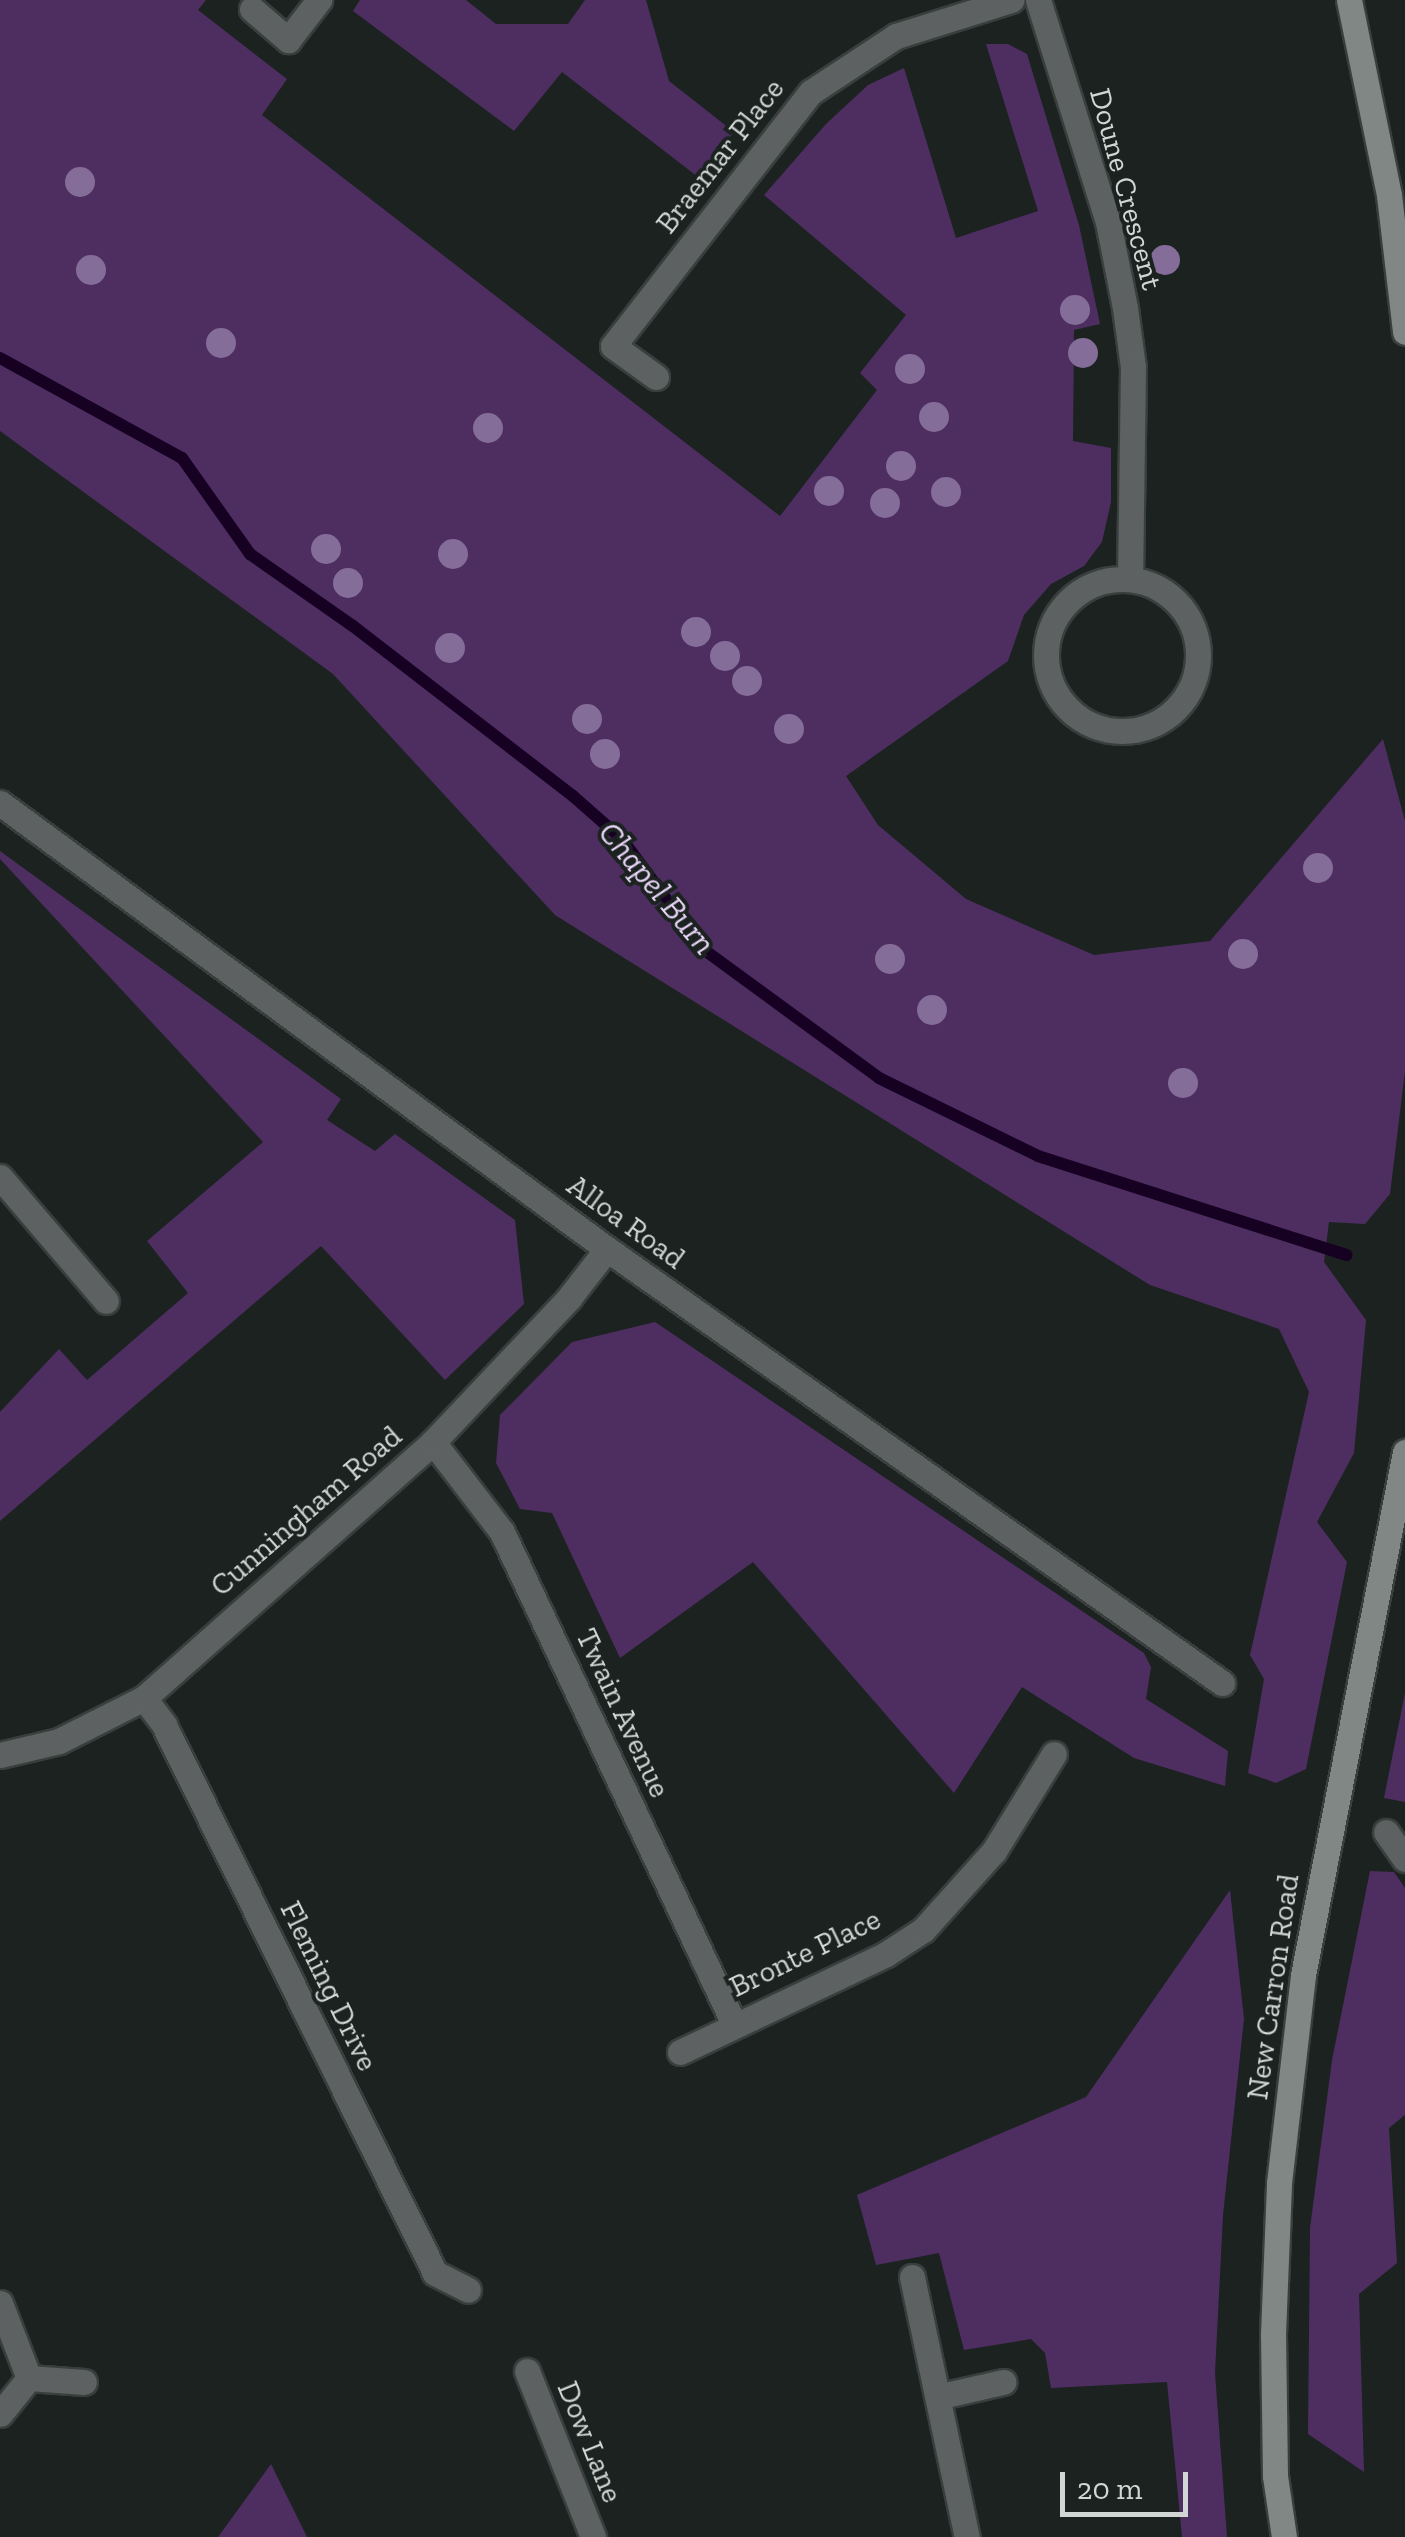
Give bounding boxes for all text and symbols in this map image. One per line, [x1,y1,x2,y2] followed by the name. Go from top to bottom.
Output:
[648,71,792,241] street label: Braemar Place
[1082,84,1170,294] street label: Doune Crescent
[591,814,723,962] water label: Chapel Burn
[560,1167,692,1277] street label: Alloa Road
[203,1418,409,1604] street label: Cunningham Road
[568,1622,678,1804] street label: Twain Avenue
[1239,1872,1307,2102] street label: New Carron Road
[272,1895,386,2077] street label: Fleming Drive
[724,1901,886,2005] street label: Bronte Place
[549,2376,631,2508] street label: Dow Lane
[1065,2452,1192,2514] scale bar
[1077,2471,1142,2507] text: 20 m

